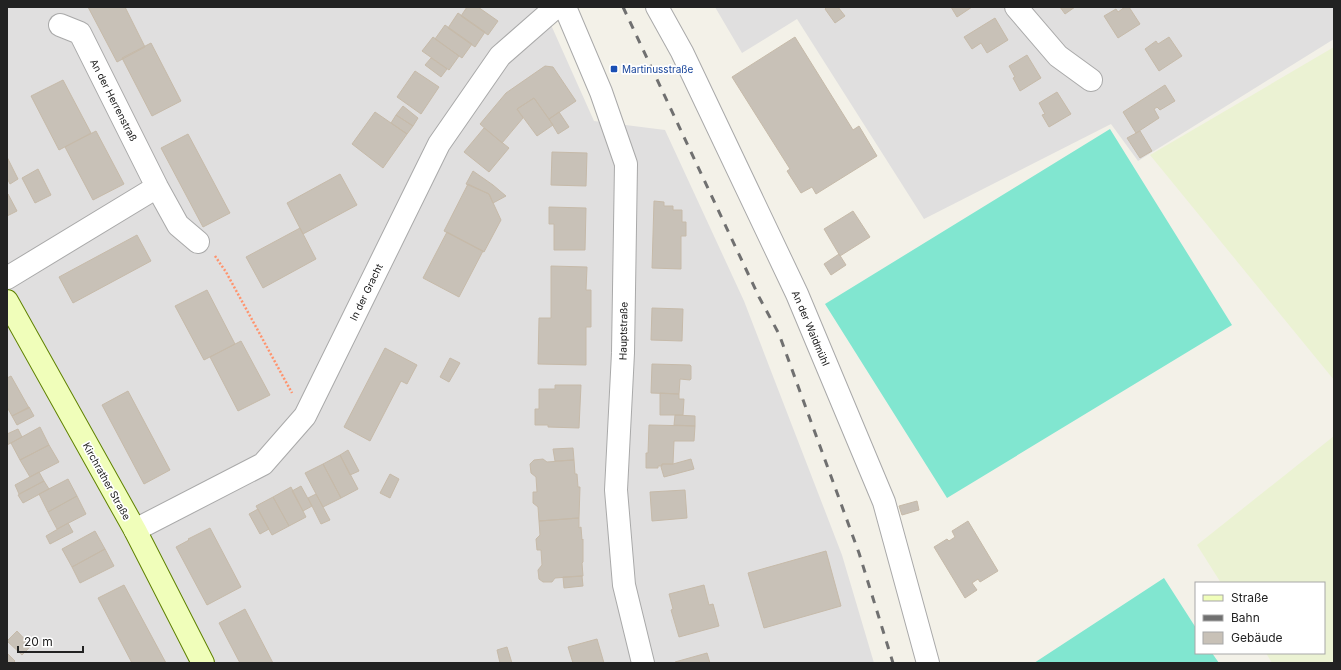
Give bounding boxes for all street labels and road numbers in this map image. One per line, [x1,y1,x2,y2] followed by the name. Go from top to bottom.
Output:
[88,57,140,143] street label: An der Herrenstraß
[347,261,385,322] street label: In der Gracht
[790,289,832,367] street label: An der Waidmühl
[616,302,630,360] street label: Hauptstraße
[81,440,133,522] street label: Kirchrather Straße

